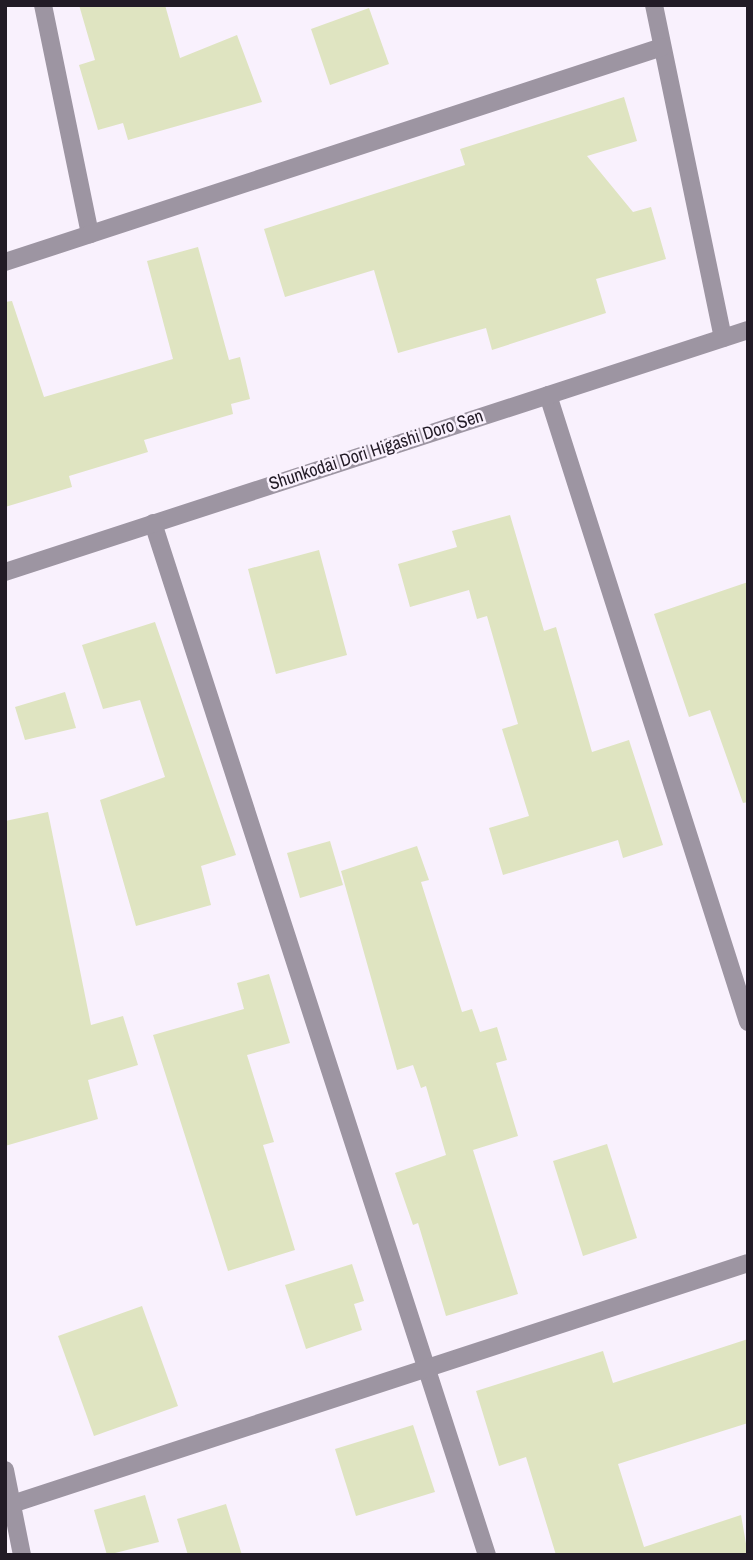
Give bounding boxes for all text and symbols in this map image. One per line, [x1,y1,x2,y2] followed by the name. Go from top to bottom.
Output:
[266,405,486,495] street label: Shunkodai Dori Higashi Doro Sen

